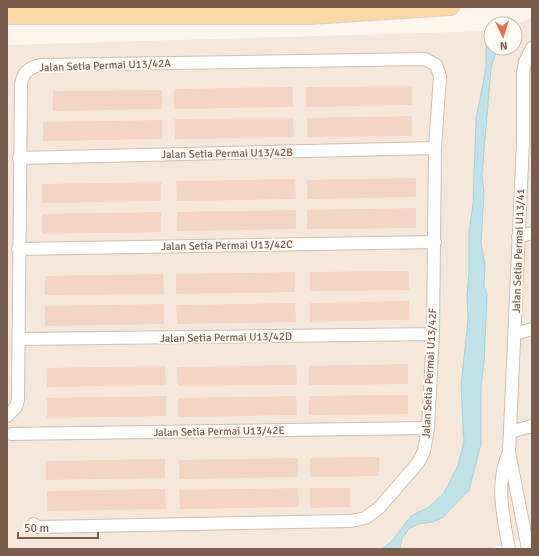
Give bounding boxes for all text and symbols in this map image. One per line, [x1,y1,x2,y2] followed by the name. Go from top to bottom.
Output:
[483,16,523,56] north arrow
[499,39,508,52] text: N
[39,57,171,74] street label: Jalan Setia Permai U13/42A
[161,146,293,161] street label: Jalan Setia Permai U13/42B
[510,188,527,314] street label: Jalan Setia Permai U13/41
[161,238,293,253] street label: Jalan Setia Permai U13/42C
[420,307,439,439] street label: Jalan Setia Permai U13/42F
[160,330,292,345] street label: Jalan Setia Permai U13/42D
[153,424,285,439] street label: Jalan Setia Permai U13/42E
[18,514,98,540] scale bar
[24,521,49,536] text: 50 m

